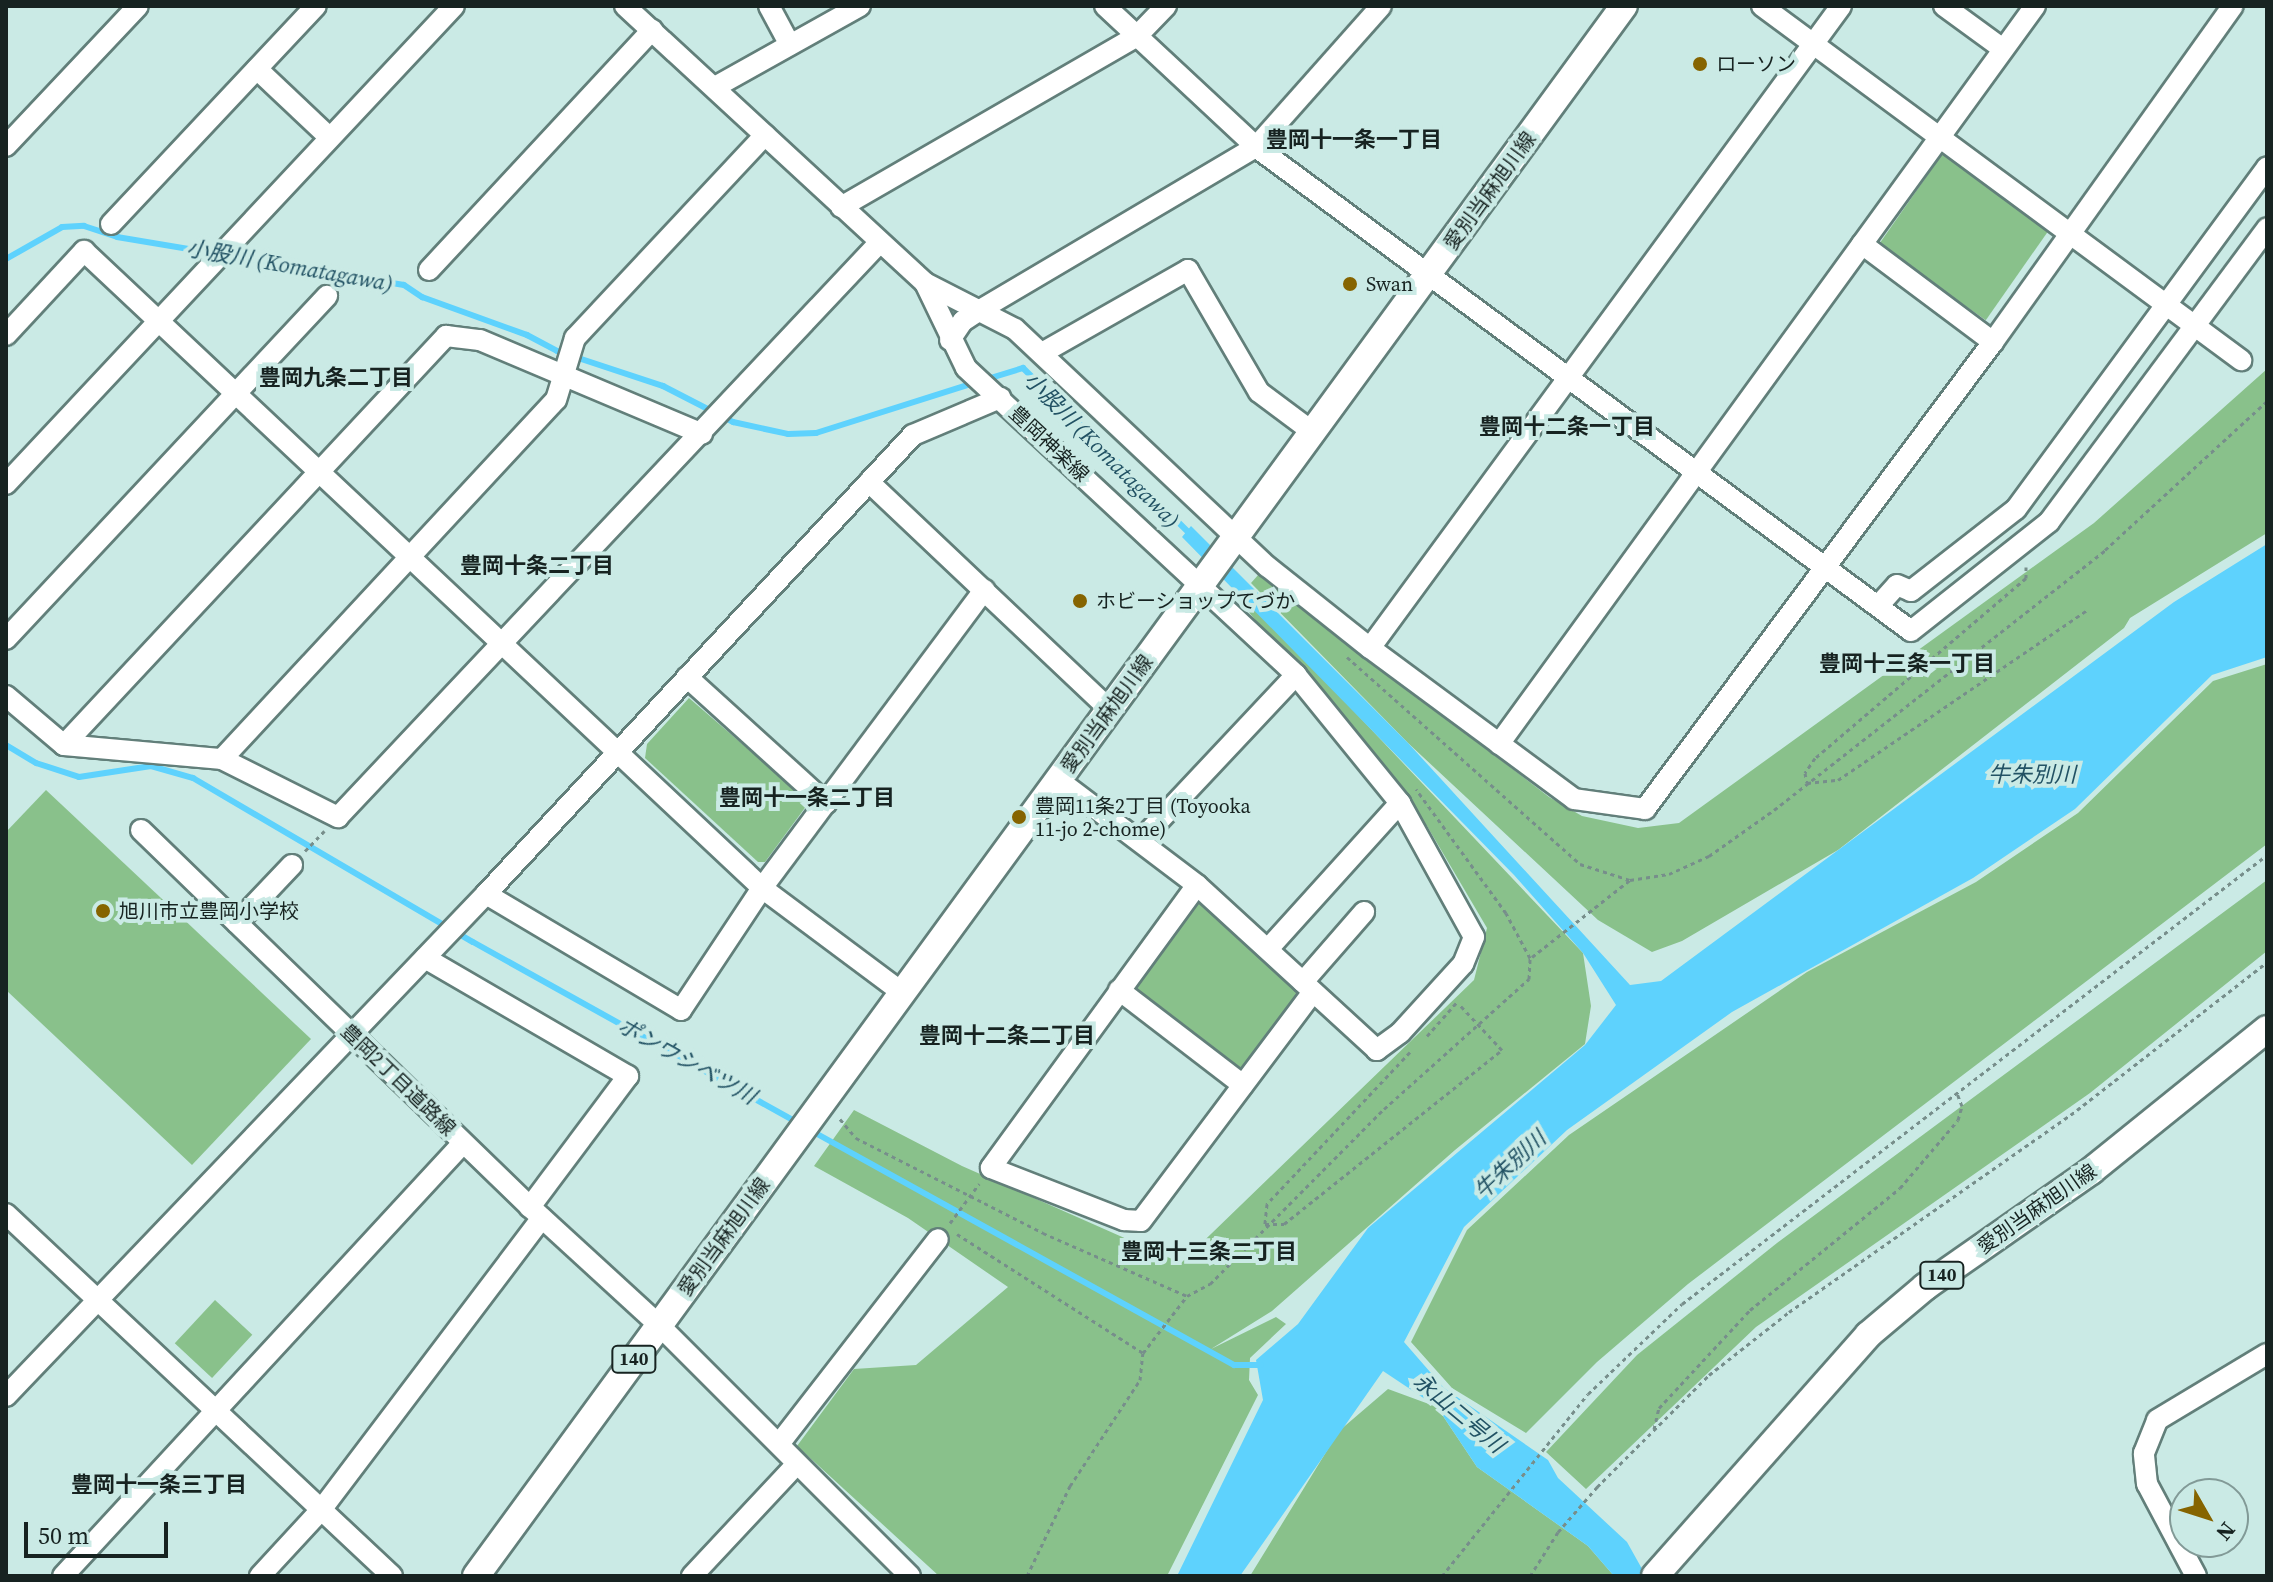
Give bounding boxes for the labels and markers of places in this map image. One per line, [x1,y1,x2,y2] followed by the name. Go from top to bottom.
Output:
[1716,52,1796,76] place label: ローソン
[1691,55,1709,73] marker: ローソン
[1366,272,1413,296] place label: Swan
[1341,275,1359,293] marker: Swan
[1096,589,1296,613] place label: ホビーショップてづか
[1071,592,1089,610] marker: ホビーショップてづか
[1035,794,1251,841] place label: 豊岡11条2丁目 (Toyooka 11-jo 2-chome)
[1010,808,1028,826] marker: 豊岡11条2丁目 (Toyooka 11-jo 2-chome)
[119,899,299,923] place label: 旭川市立豊岡小学校
[94,902,112,920] marker: 旭川市立豊岡小学校

